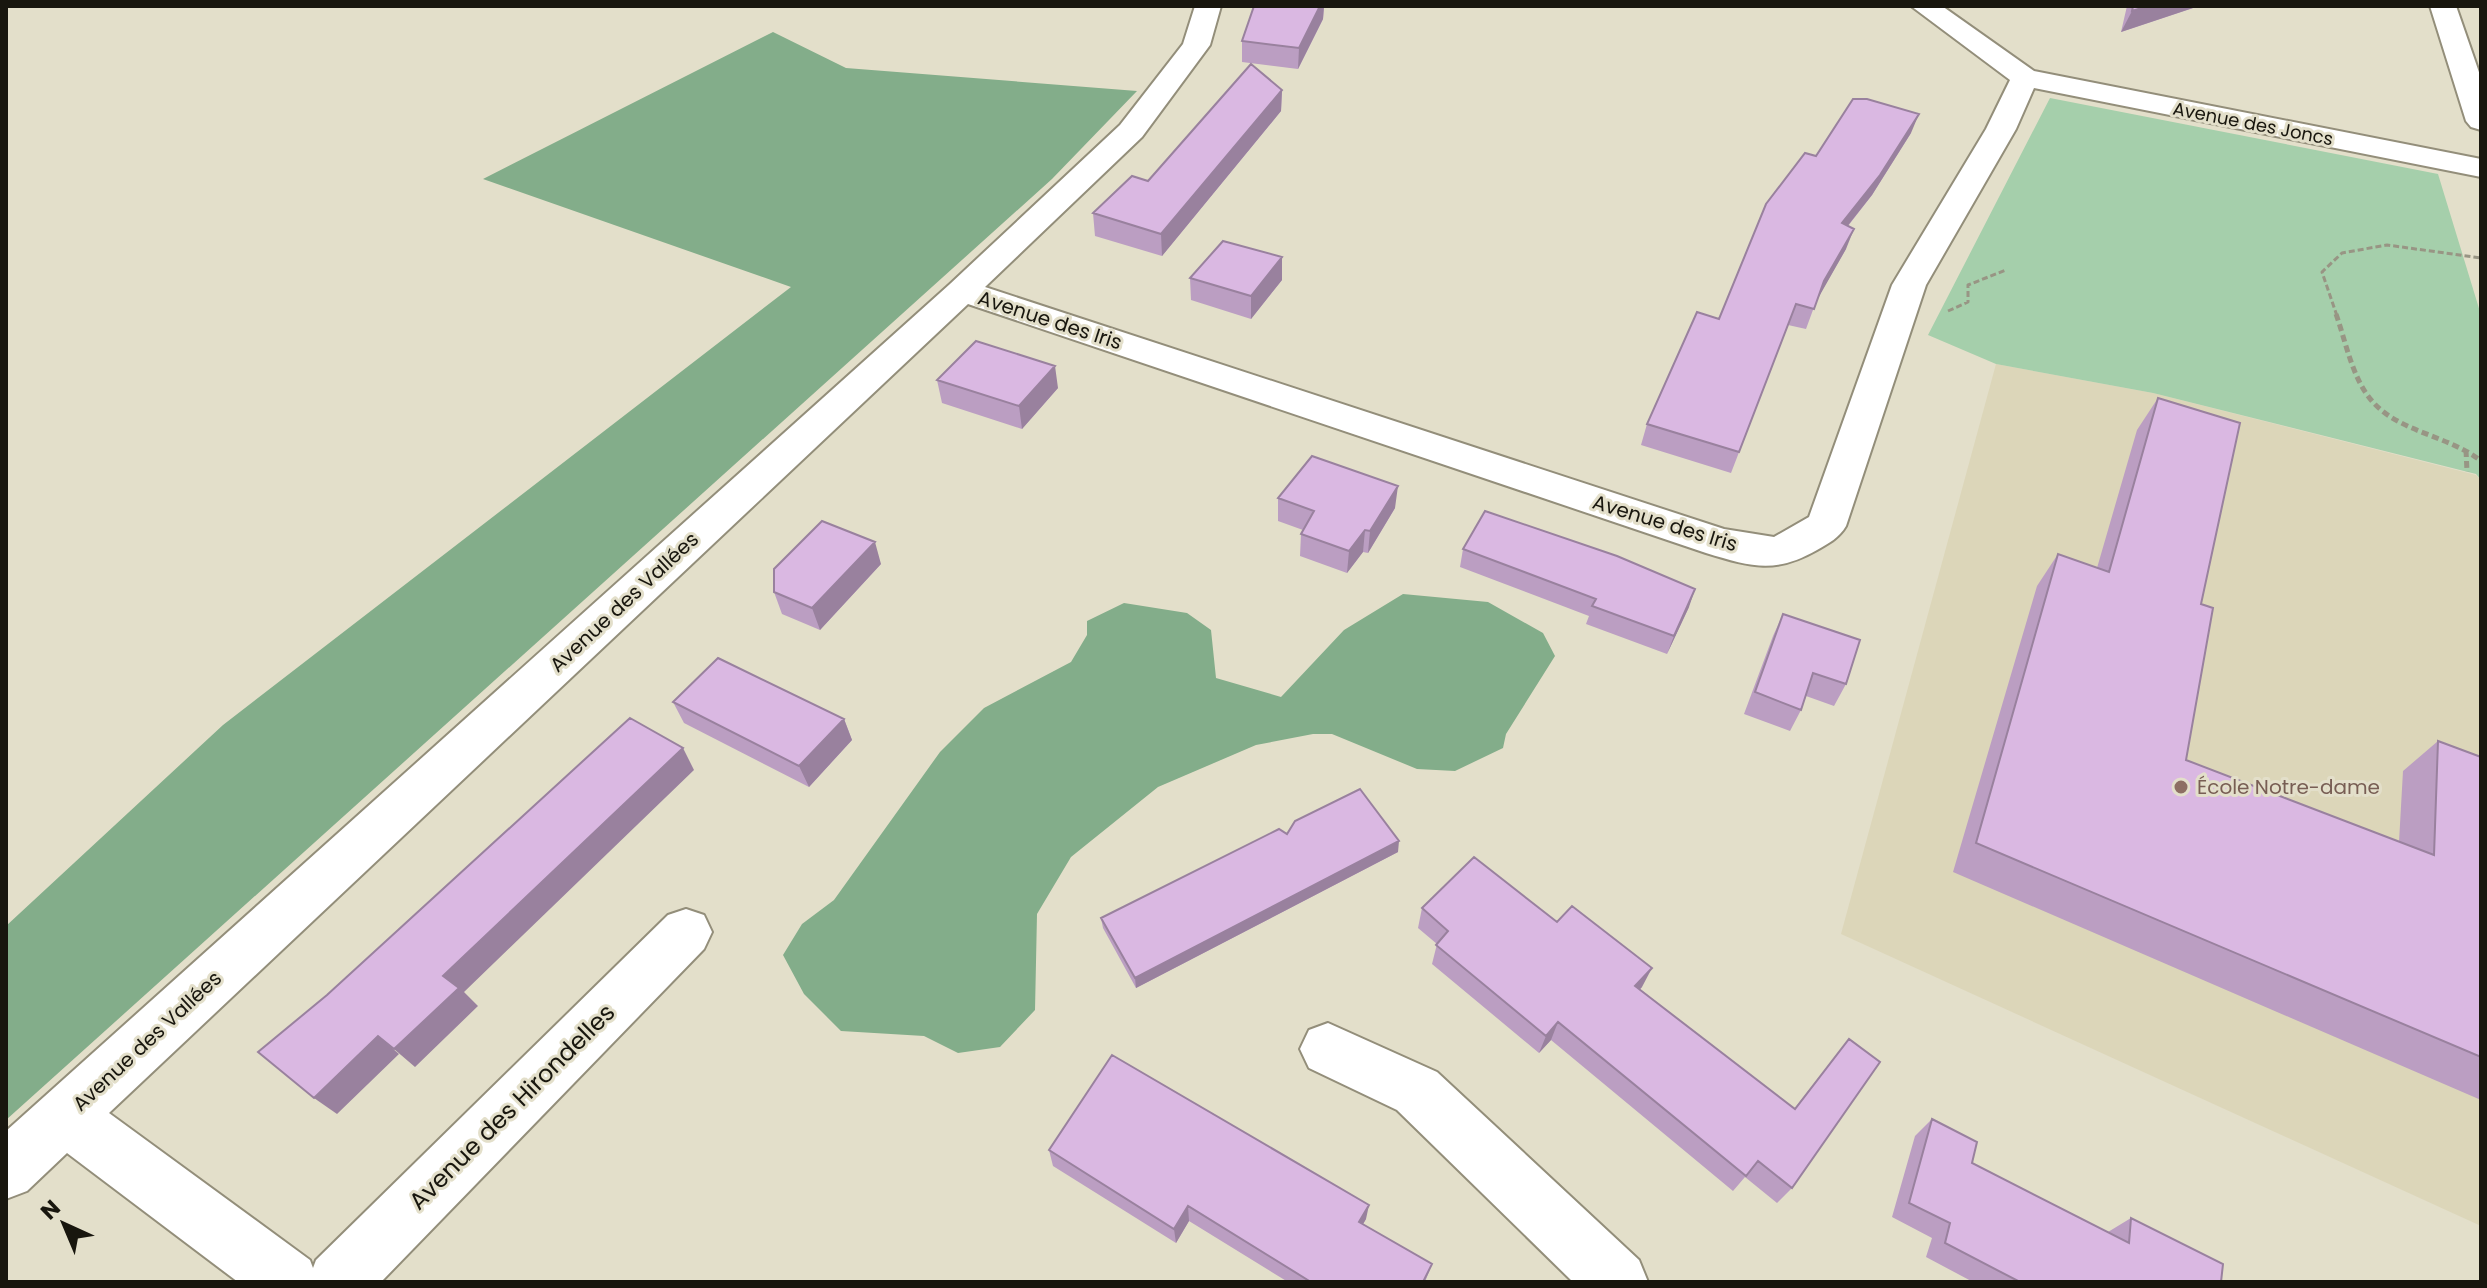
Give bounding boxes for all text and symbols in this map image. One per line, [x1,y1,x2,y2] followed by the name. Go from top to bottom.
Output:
[2171,96,2335,151] street label: Avenue des Joncs
[974,284,1126,356] street label: Avenue des Iris
[1589,488,1741,558] street label: Avenue des Iris
[543,526,705,678] street label: Avenue des Vallées
[2197,773,2380,801] place label: École Notre-dame
[2172,778,2190,796] marker: École Notre-dame
[66,965,228,1117] street label: Avenue des Vallées
[401,996,622,1217] street label: Avenue des Hirondelles
[24,1184,104,1264] north arrow
[34,1193,67,1227] text: N

